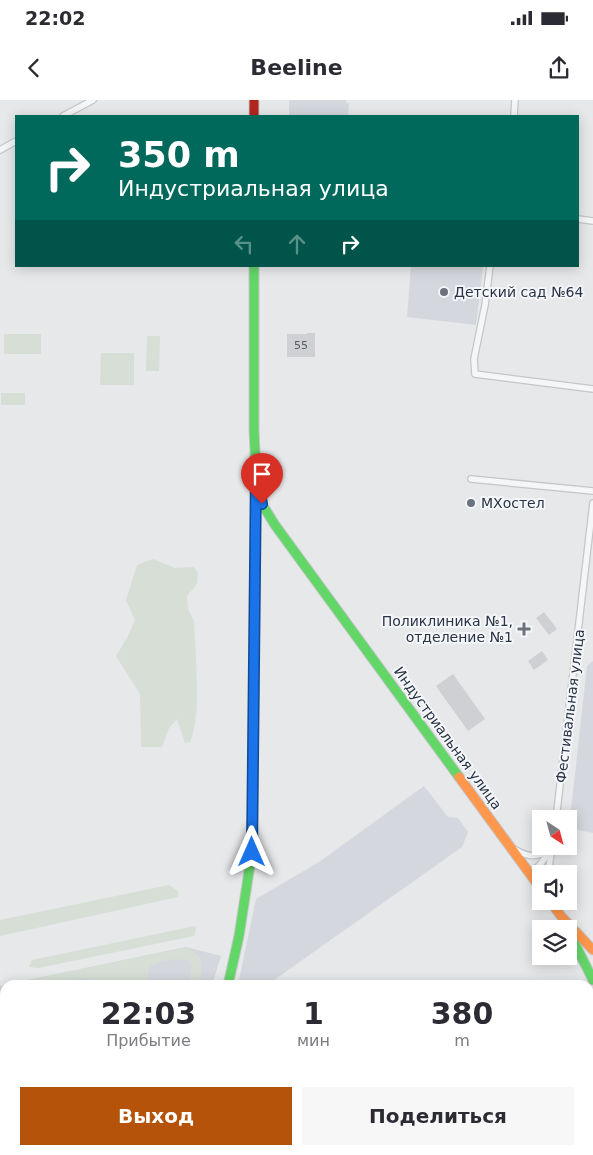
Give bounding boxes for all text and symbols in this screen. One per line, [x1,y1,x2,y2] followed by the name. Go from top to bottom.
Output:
[25,7,85,29] text: 22:02
[20,54,48,82] icon: back
[545,54,573,82] icon: share
[250,55,343,80] text: Beeline
[35,135,100,200] icon: right
[118,135,240,175] text: 350 m
[118,176,389,201] text: Индустриальная улица
[230,230,258,258] icon: left
[283,230,311,258] icon: ahead
[336,230,364,258] icon: right
[454,284,583,300] place label: Детский сад №64
[438,286,450,298] marker: Детский сад №64
[294,339,308,352] house number: 55
[241,453,283,504] pin
[248,460,276,488] icon: arrive
[481,495,545,511] place label: МХостел
[465,497,477,509] marker: МХостел
[382,613,513,645] place label: Поликлиника №1, отделение №1
[517,622,531,636] marker: Поликлиника №1, отделение №1
[553,628,587,784] street label: Фестивальная улица
[391,664,505,812] street label: Индустриальная улица
[532,810,578,855] north arrow
[532,810,577,965] map controls
[225,825,277,877] position arrow
[532,865,577,910] button: sound
[532,920,577,965] button: layers
[101,996,196,1031] text: 22:03
[303,996,324,1031] text: 1
[431,996,493,1031] text: 380
[106,1031,191,1050] text: Прибытие
[297,1031,330,1050] text: мин
[454,1031,470,1050] text: m
[20,1087,292,1145] button: Выход
[302,1087,574,1145] button: Поделиться

